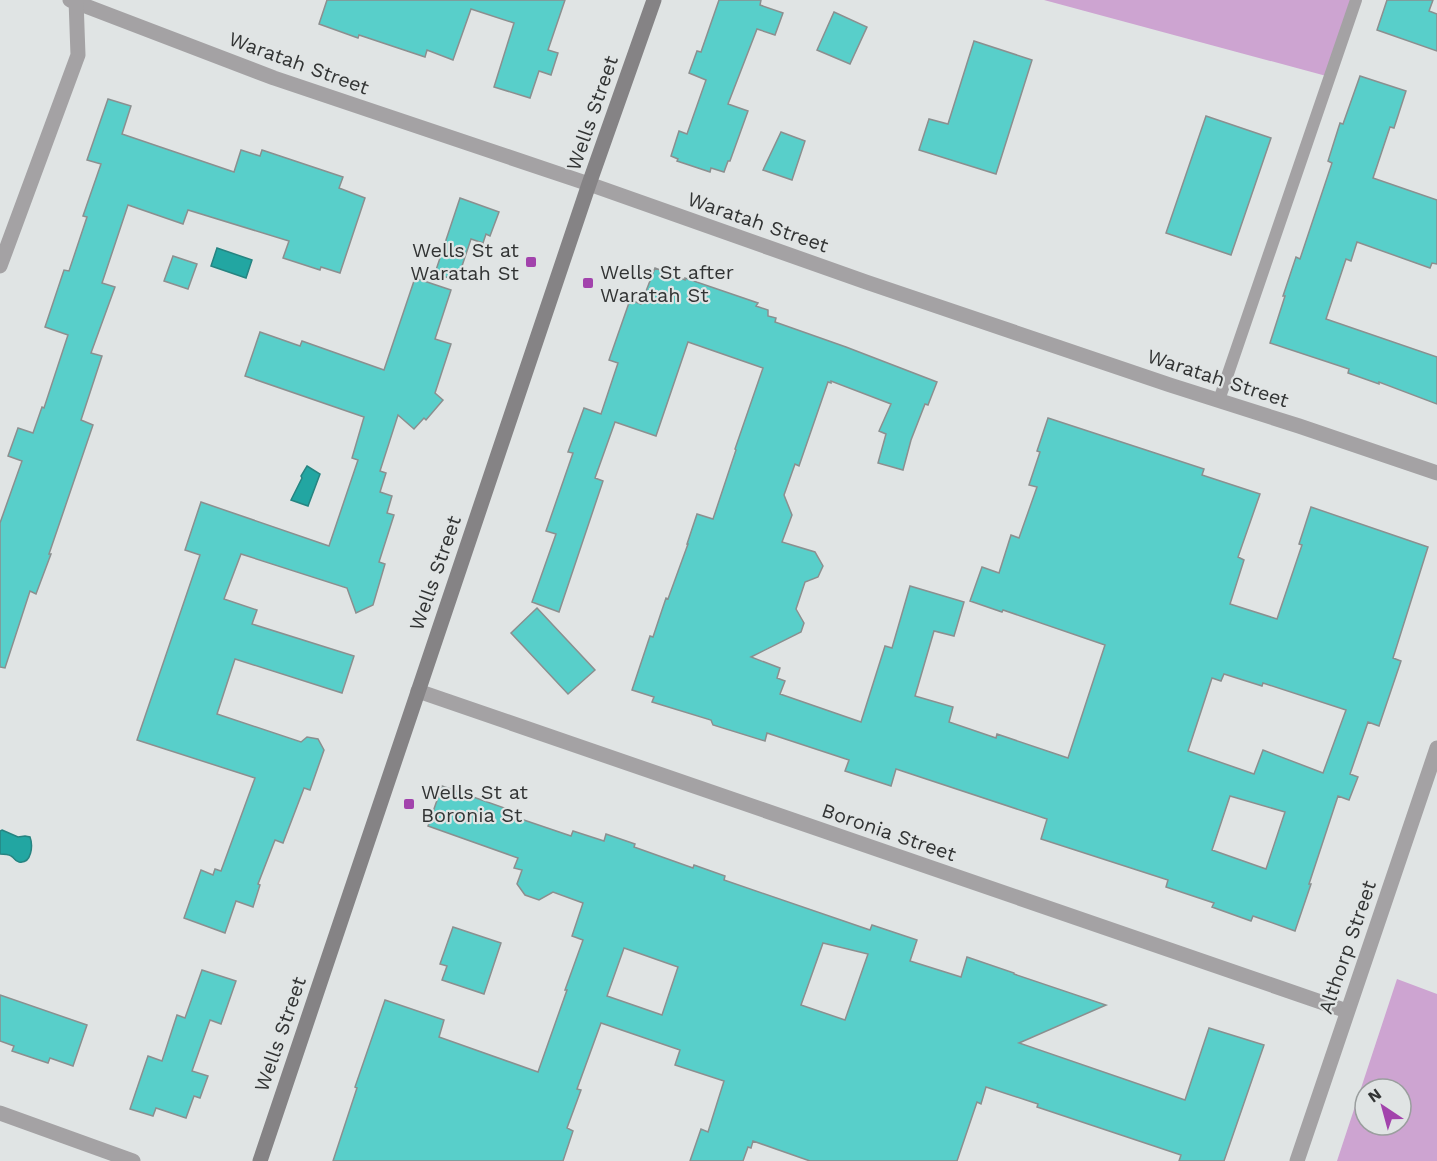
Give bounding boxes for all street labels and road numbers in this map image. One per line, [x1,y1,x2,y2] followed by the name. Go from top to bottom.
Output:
[226,26,373,100] street label: Waratah Street
[561,52,623,174] street label: Wells Street
[684,187,832,258] street label: Waratah Street
[1144,344,1293,412] street label: Waratah Street
[404,512,466,634] street label: Wells Street
[819,798,960,866] street label: Boronia Street
[1313,877,1381,1017] street label: Althorp Street
[249,973,311,1095] street label: Wells Street

